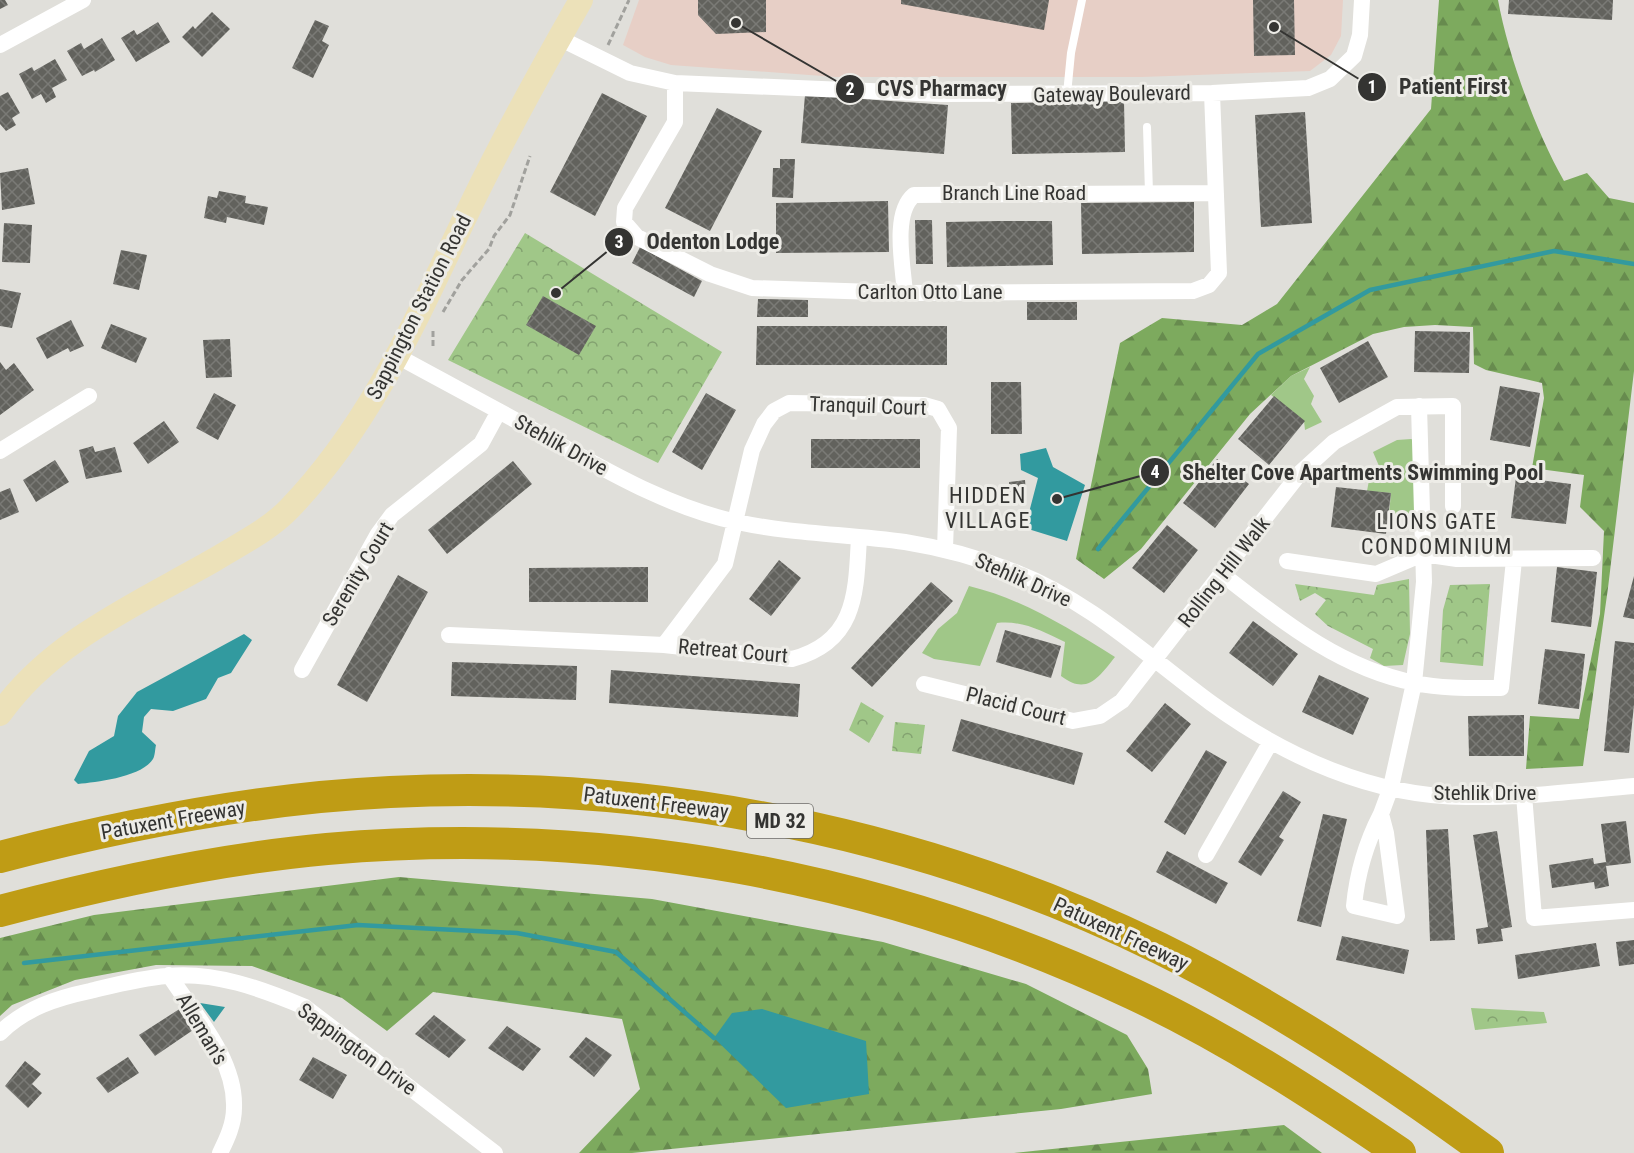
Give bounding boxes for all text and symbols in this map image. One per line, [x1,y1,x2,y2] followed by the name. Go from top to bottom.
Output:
[1357,67,1519,107] callout: Patient First
[835,69,1019,109] callout: CVS Pharmacy
[1399,74,1507,99] text: Patient First
[877,76,1007,101] text: CVS Pharmacy
[1367,76,1377,97] text: 1
[845,78,855,99] text: 2
[1033,81,1191,107] street label: Gateway Boulevard
[942,181,1086,205] street label: Branch Line Road
[362,210,476,404] street label: Sappington Station Road
[604,222,791,262] callout: Odenton Lodge
[647,229,779,254] text: Odenton Lodge
[614,231,624,252] text: 3
[858,280,1003,304] street label: Carlton Otto Lane
[809,392,927,420] street label: Tranquil Court
[510,410,612,481] street label: Stehlik Drive
[1140,452,1556,492] callout: Shelter Cove Apartments Swimming Pool
[1182,460,1544,485] text: Shelter Cove Apartments Swimming Pool
[1150,461,1160,482] text: 4
[945,483,1031,533] district label: HIDDEN VILLAGE
[1361,509,1513,559] district label: LIONS GATE CONDOMINIUM
[1173,511,1275,632] street label: Rolling Hill Walk
[318,518,398,630] street label: Serenity Court
[971,548,1075,612] street label: Stehlik Drive
[677,634,789,668] street label: Retreat Court
[964,682,1068,730] street label: Placid Court
[1434,781,1537,805] street label: Stehlik Drive
[582,782,730,824] street label: Patuxent Freeway
[99,795,247,844] street label: Patuxent Freeway
[747,804,813,838] road number: MD 32
[1050,892,1192,976] street label: Patuxent Freeway
[171,989,233,1069] street label: Alleman's
[293,998,421,1100] street label: Sappington Drive

